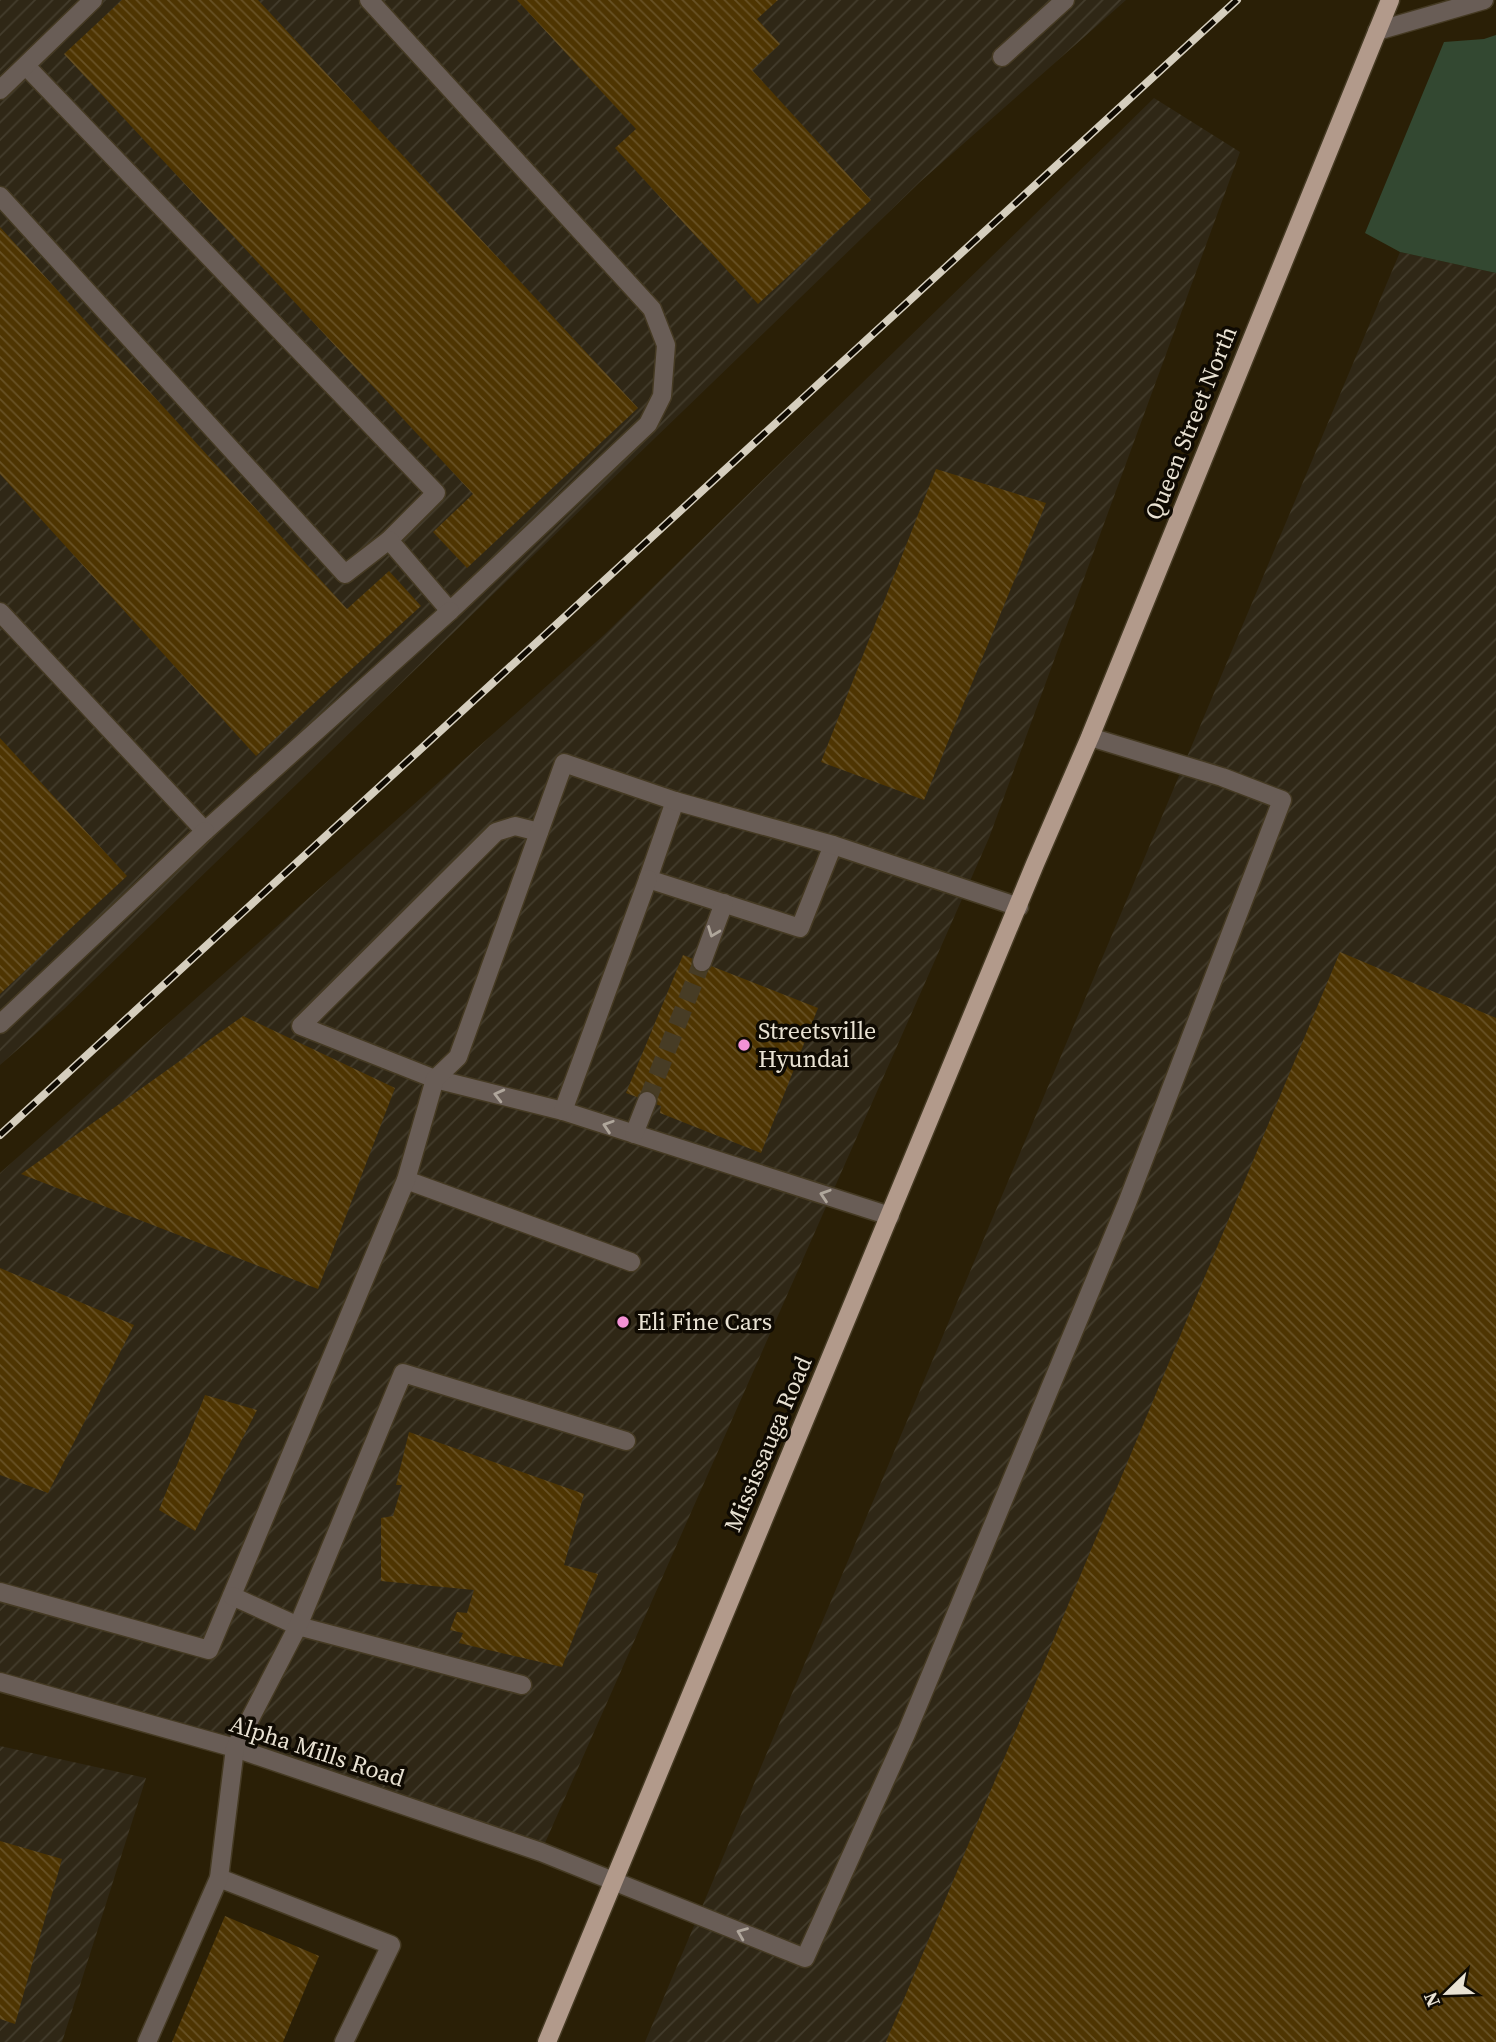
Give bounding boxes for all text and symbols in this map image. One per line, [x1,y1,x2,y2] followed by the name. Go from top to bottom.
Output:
[1137,321,1244,525] street label: Queen Street North
[707,926,721,938] one-way arrow
[758,1014,876,1075] place label: Streetsville Hyundai
[736,1037,752,1053] marker: Streetsville Hyundai
[493,1089,505,1103] one-way arrow
[603,1119,615,1134] one-way arrow
[819,1189,832,1203] one-way arrow
[637,1305,772,1338] place label: Eli Fine Cars
[615,1314,631,1330] marker: Eli Fine Cars
[716,1351,820,1537] street label: Mississauga Road
[225,1707,409,1794] street label: Alpha Mills Road
[736,1927,748,1941] one-way arrow
[1412,1958,1482,2028] north arrow
[1417,1988,1446,2011] text: N

